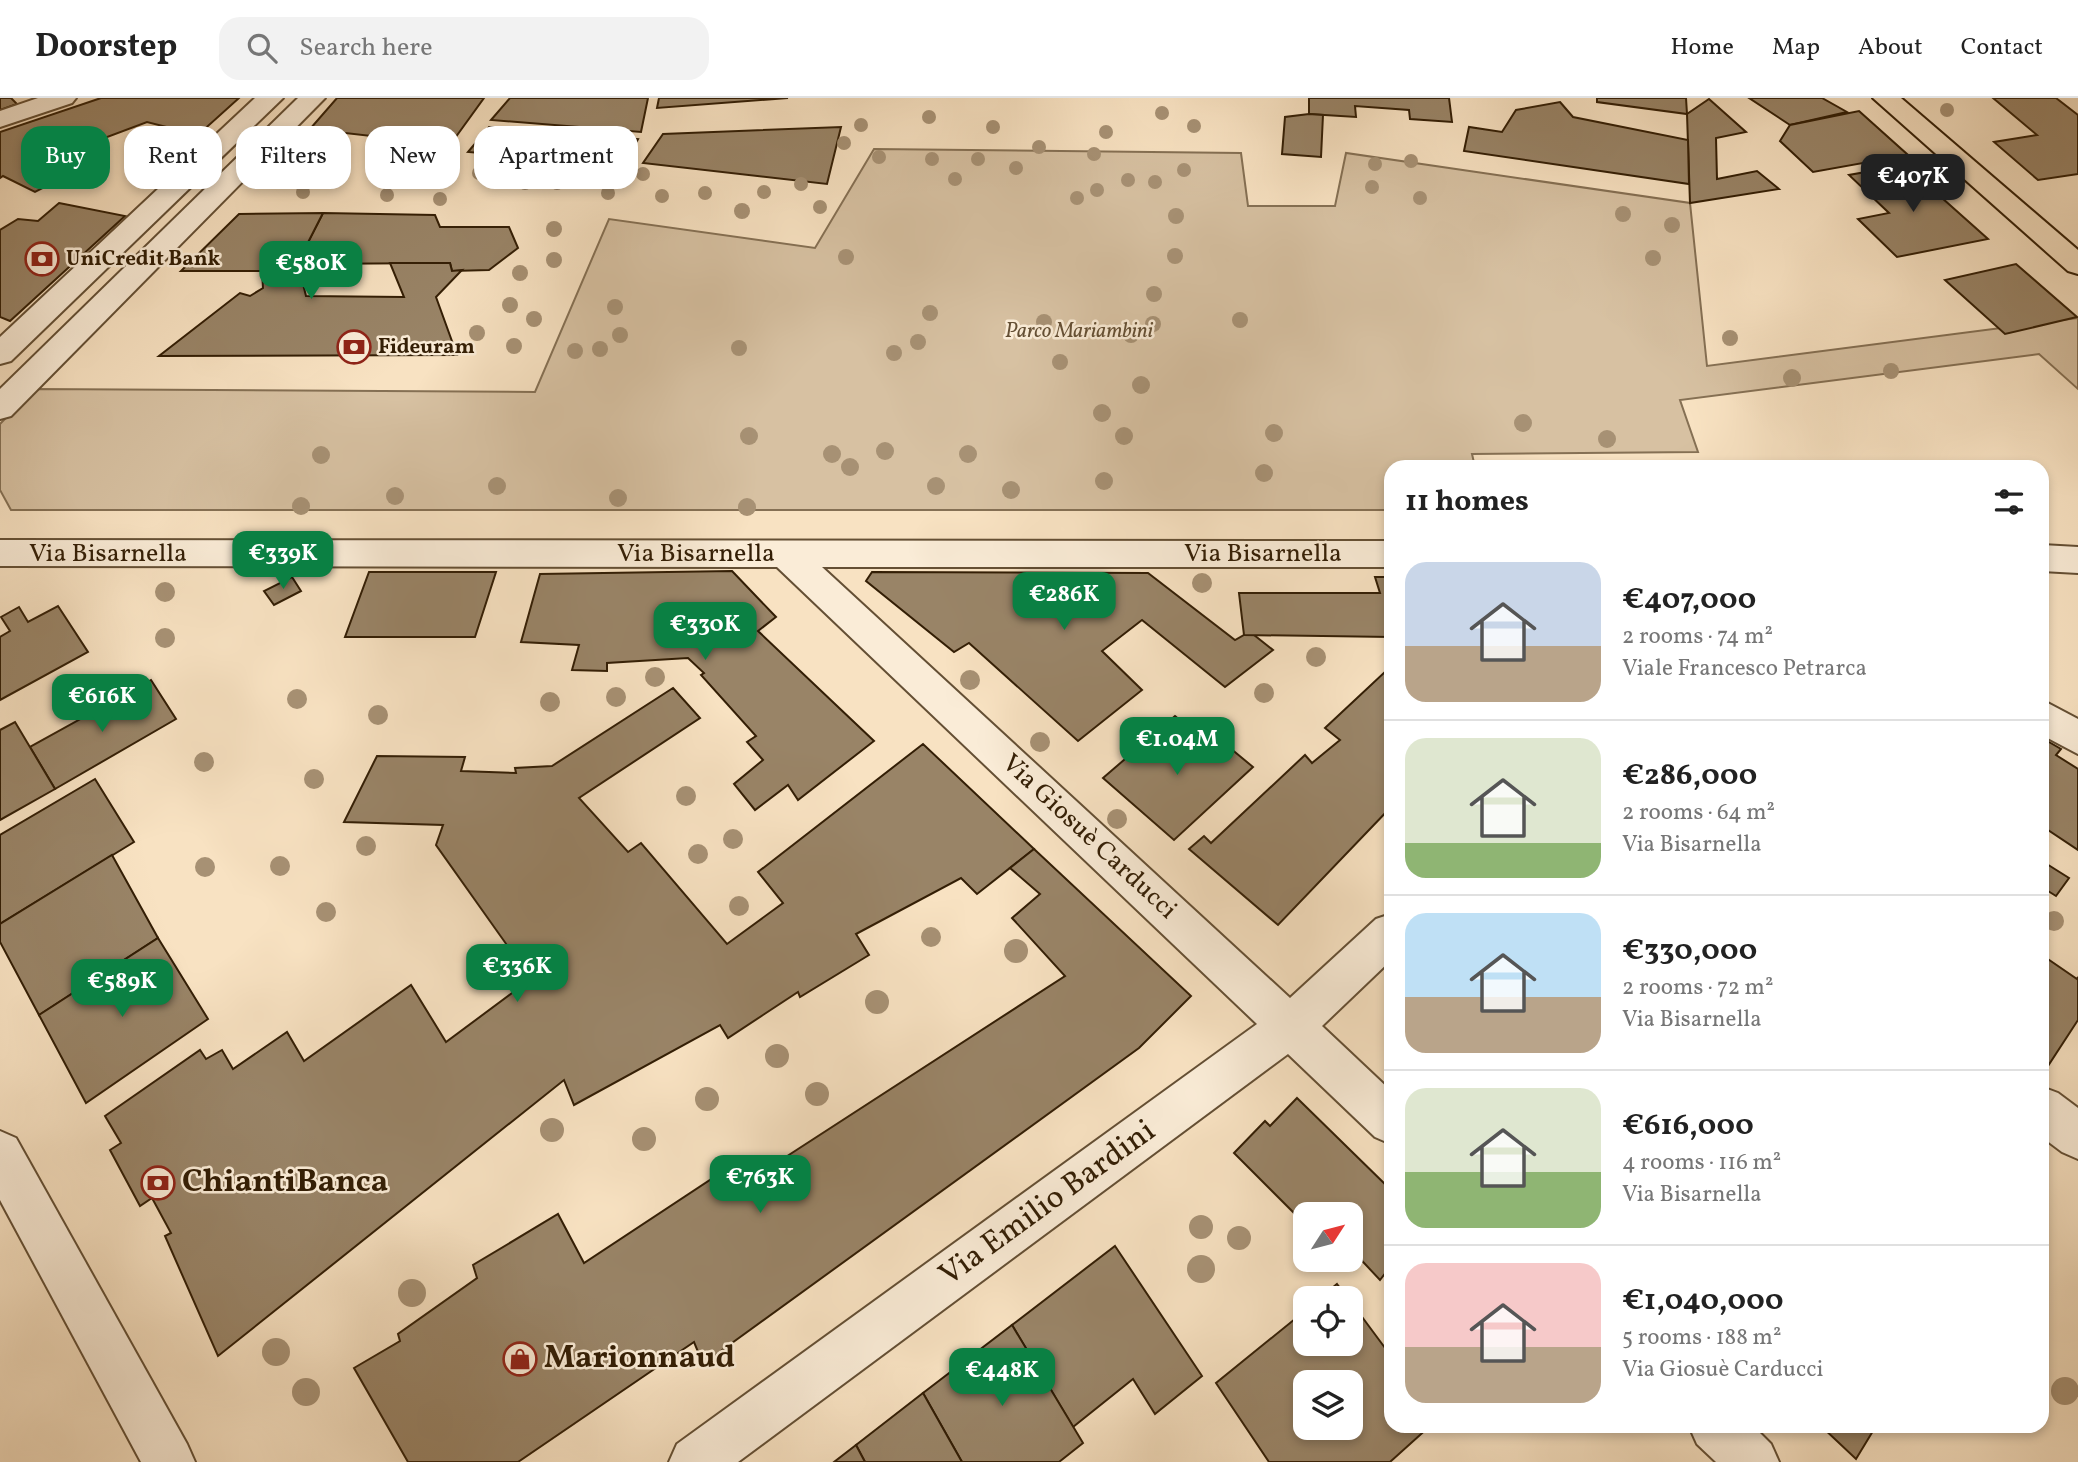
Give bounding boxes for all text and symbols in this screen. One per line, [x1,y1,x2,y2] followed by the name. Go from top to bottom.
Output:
[219,17,709,80] search box
[35,25,177,71] text: Doorstep
[243,29,281,67] icon: search
[299,30,433,66] text: Search here
[1670,31,1734,65] text: Home
[1772,31,1820,65] text: Map
[1858,31,1923,65] text: About
[1961,31,2043,65] text: Contact
[21,126,110,189] chip: Buy
[124,126,222,189] chip: Rent
[236,126,351,189] chip: Filters
[365,126,460,189] chip: New
[474,126,638,189] chip: Apartment
[1864,155,1962,214] pin: €407K
[1877,161,1949,193] text: €407K
[23,240,61,278] bank icon: UniCredit Bank
[262,242,360,301] pin: €580K
[66,245,221,274] place label: UniCredit Bank
[275,248,347,280] text: €580K
[1005,317,1154,346] park label: Parco Mariambini
[335,328,373,366] bank icon: Fideuram
[378,333,475,362] place label: Fideuram
[1405,481,1529,523] text: 11 homes
[1990,483,2028,521] icon: filters
[234,532,332,591] pin: €339K
[29,536,187,572] street label: Via Bisarnella
[617,536,775,572] street label: Via Bisarnella
[1184,536,1342,572] street label: Via Bisarnella
[248,538,318,570] text: €339K
[1015,573,1113,632] pin: €286K
[1029,579,1099,611] text: €286K
[1622,579,1756,621] text: €407,000
[1461,590,1545,674] icon: home
[656,602,754,662] pin: €330K
[670,609,740,641] text: €330K
[1622,621,1773,653] text: 2 rooms · 74 m²
[1622,653,1867,685] text: Viale Francesco Petrarca
[53,674,151,734] pin: €616K
[68,681,136,713] text: €616K
[1120,718,1234,777] pin: €1.04M
[1136,724,1218,756] text: €1.04M
[993,746,1185,928] street label: Via Giosuè Carducci
[1622,755,1757,797] text: €286,000
[1461,766,1545,850] icon: home
[1622,797,1775,829] text: 2 rooms · 64 m²
[1622,829,1762,861] text: Via Bisarnella
[1622,930,1757,972] text: €330,000
[1461,941,1545,1025] icon: home
[468,944,566,1004] pin: €336K
[482,951,552,983] text: €336K
[73,960,171,1019] pin: €589K
[87,966,157,998] text: €589K
[1622,972,1773,1004] text: 2 rooms · 72 m²
[1622,1004,1762,1036] text: Via Bisarnella
[1622,1105,1754,1147] text: €616,000
[931,1110,1165,1298] street label: Via Emilio Bardini
[1461,1116,1545,1200] icon: home
[1622,1147,1781,1179] text: 4 rooms · 116 m²
[711,1156,809,1215] pin: €763K
[182,1161,388,1205] place label: ChiantiBanca
[726,1162,794,1194] text: €763K
[139,1164,177,1202] bank icon: ChiantiBanca
[1622,1179,1762,1211] text: Via Bisarnella
[1293,1202,1363,1272] north arrow
[1293,1202,1363,1440] map controls
[1622,1280,1784,1322] text: €1,040,000
[1293,1286,1363,1356] button: locate
[1461,1291,1545,1375] icon: home
[1622,1322,1781,1354] text: 5 rooms · 188 m²
[544,1337,735,1381] place label: Marionnaud
[501,1340,539,1378] shop icon: Marionnaud
[953,1348,1051,1408] pin: €448K
[1622,1354,1823,1386] text: Via Giosuè Carducci
[965,1355,1039,1387] text: €448K
[1293,1370,1363,1440] button: layers

